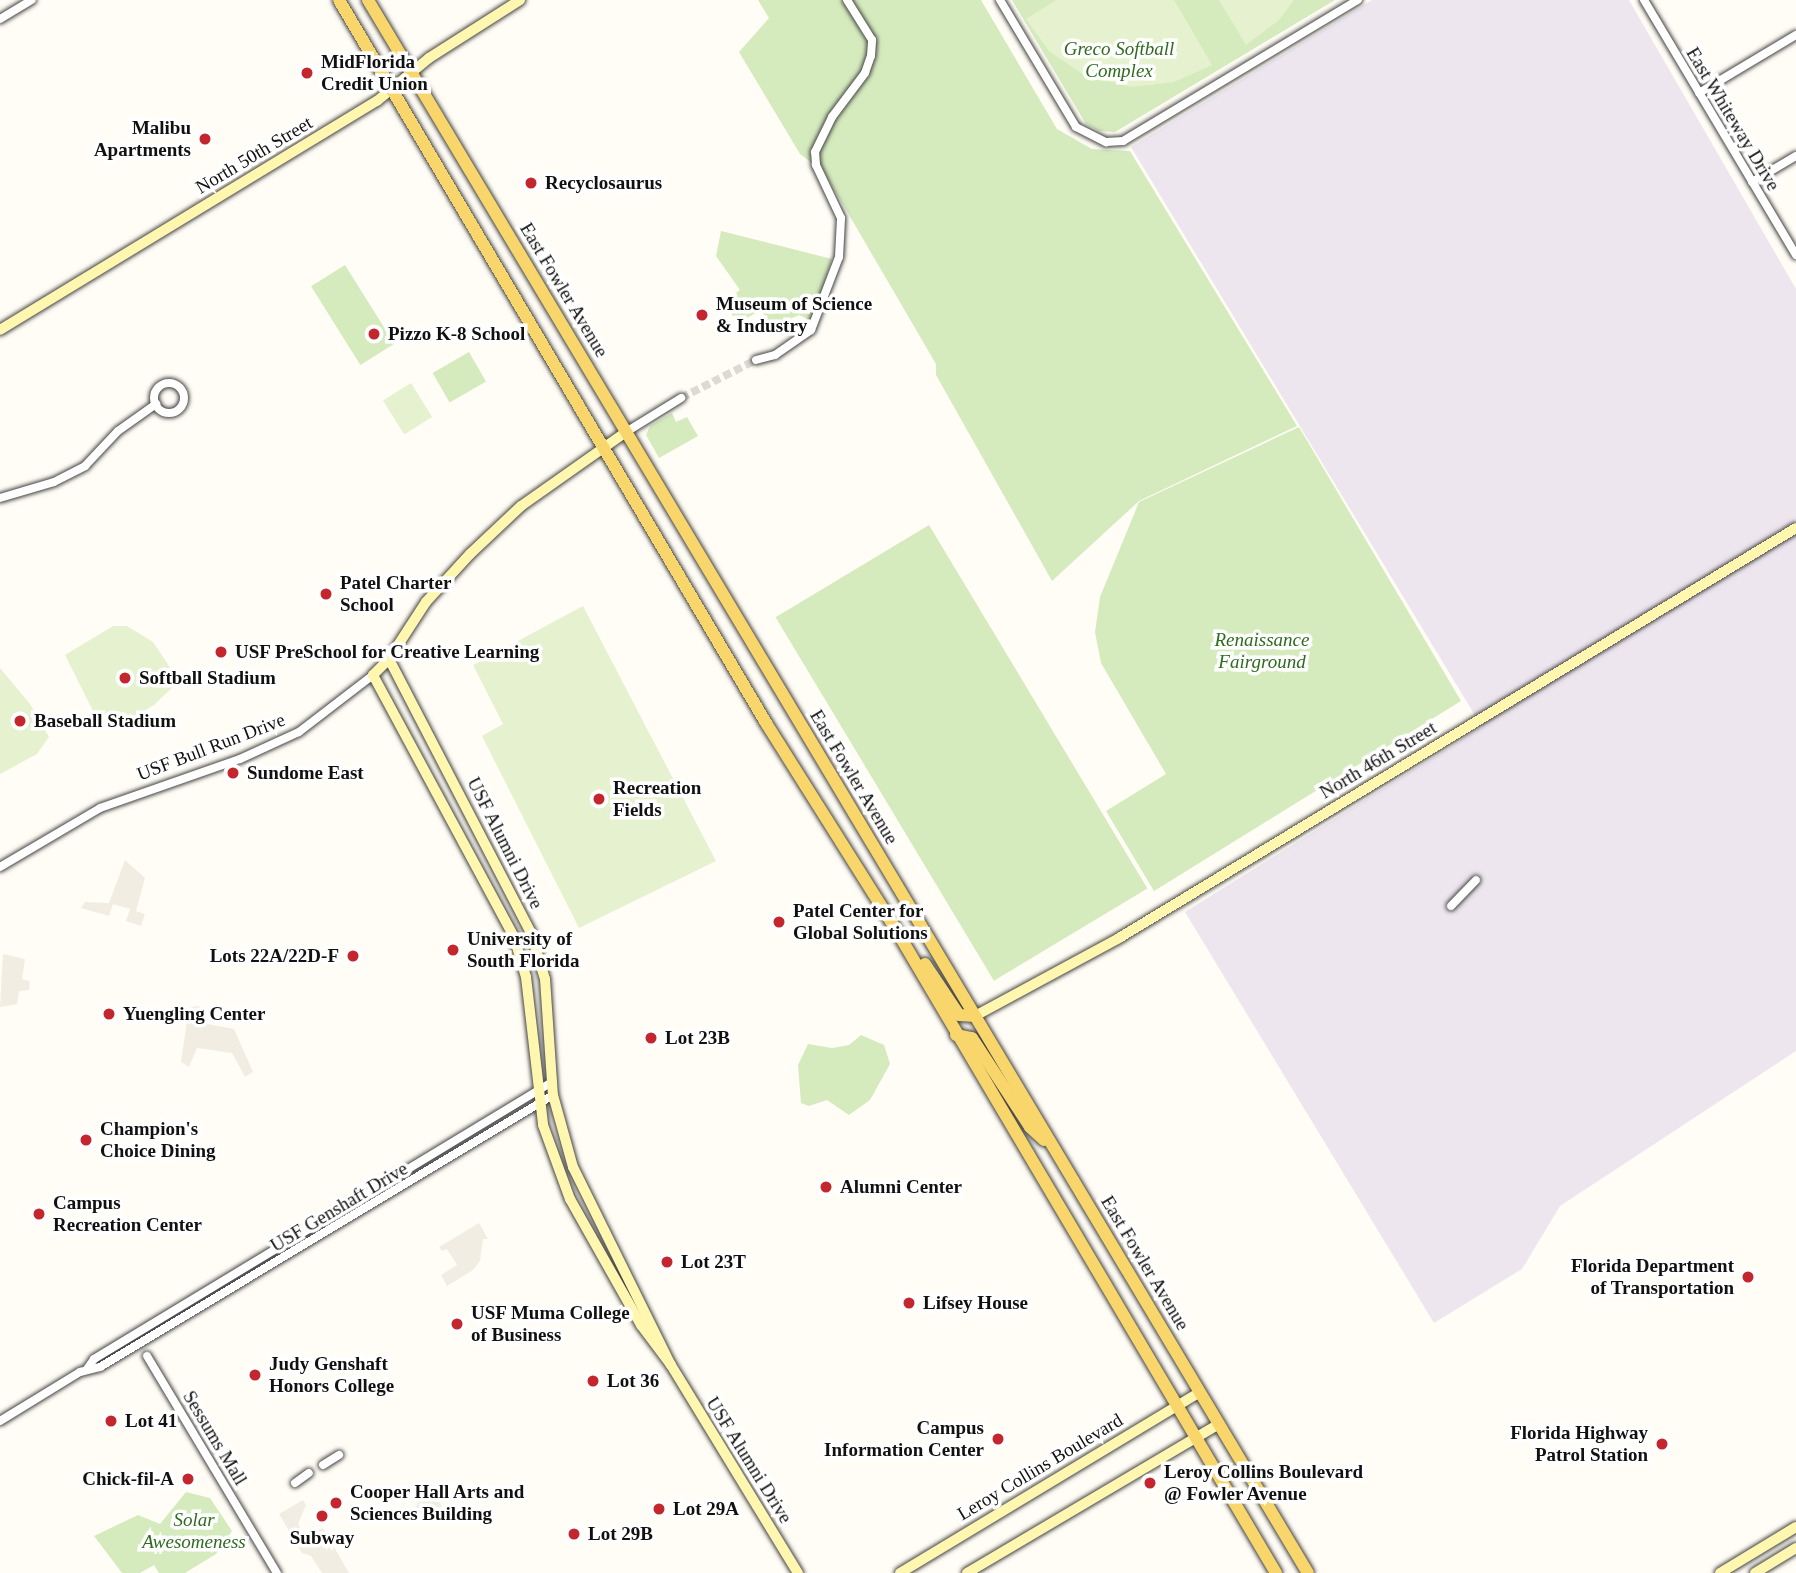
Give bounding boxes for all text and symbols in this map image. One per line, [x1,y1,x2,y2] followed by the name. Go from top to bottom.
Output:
[1064,38,1174,82] park label: Greco Softball Complex
[1681,43,1785,195] street label: East Whiteway Drive
[321,51,428,95] place label: MidFlorida Credit Union
[299,65,315,81] marker: MidFlorida Credit Union
[192,111,316,199] street label: North 50th Street
[94,117,191,161] place label: Malibu Apartments
[197,131,213,147] marker: Malibu Apartments
[545,172,662,194] place label: Recyclosaurus
[523,175,539,191] marker: Recyclosaurus
[515,218,613,362] street label: East Fowler Avenue
[716,293,872,337] place label: Museum of Science & Industry
[694,307,710,323] marker: Museum of Science & Industry
[388,323,525,345] place label: Pizzo K-8 School
[366,326,382,342] marker: Pizzo K-8 School
[340,572,451,616] place label: Patel Charter School
[318,586,334,602] marker: Patel Charter School
[1215,629,1309,673] park label: Renaissance Fairground
[235,641,540,663] place label: USF PreSchool for Creative Learning
[213,644,229,660] marker: USF PreSchool for Creative Learning
[139,667,276,689] place label: Softball Stadium
[117,670,133,686] marker: Softball Stadium
[805,705,903,849] street label: East Fowler Avenue
[134,708,288,786] street label: USF Bull Run Drive
[34,710,176,732] place label: Baseball Stadium
[12,713,28,729] marker: Baseball Stadium
[1316,716,1440,804] street label: North 46th Street
[247,762,364,784] place label: Sundome East
[225,765,241,781] marker: Sundome East
[462,773,548,913] street label: USF Alumni Drive
[613,777,701,821] place label: Recreation Fields
[591,791,607,807] marker: Recreation Fields
[793,900,928,944] place label: Patel Center for Global Solutions
[771,914,787,930] marker: Patel Center for Global Solutions
[467,928,579,972] place label: University of South Florida
[445,942,461,958] marker: University of South Florida
[210,945,339,967] place label: Lots 22A/22D-F
[345,948,361,964] marker: Lots 22A/22D-F
[123,1003,265,1025] place label: Yuengling Center
[101,1006,117,1022] marker: Yuengling Center
[665,1027,730,1049] place label: Lot 23B
[643,1030,659,1046] marker: Lot 23B
[100,1118,216,1162] place label: Champion's Choice Dining
[78,1132,94,1148] marker: Champion's Choice Dining
[266,1157,412,1257] street label: USF Genshaft Drive
[840,1176,962,1198] place label: Alumni Center
[818,1179,834,1195] marker: Alumni Center
[1096,1191,1194,1335] street label: East Fowler Avenue
[53,1192,202,1236] place label: Campus Recreation Center
[31,1206,47,1222] marker: Campus Recreation Center
[681,1251,746,1273] place label: Lot 23T
[659,1254,675,1270] marker: Lot 23T
[1571,1255,1734,1299] place label: Florida Department of Transportation
[1740,1269,1756,1285] marker: Florida Department of Transportation
[923,1292,1028,1314] place label: Lifsey House
[901,1295,917,1311] marker: Lifsey House
[471,1302,630,1346] place label: USF Muma College of Business
[449,1316,465,1332] marker: USF Muma College of Business
[269,1353,394,1397] place label: Judy Genshaft Honors College
[247,1367,263,1383] marker: Judy Genshaft Honors College
[607,1370,659,1392] place label: Lot 36
[585,1373,601,1389] marker: Lot 36
[178,1387,252,1489] street label: Sessums Mall
[701,1392,797,1528] street label: USF Alumni Drive
[953,1409,1127,1525] street label: Leroy Collins Boulevard
[125,1410,177,1432] place label: Lot 41
[103,1413,119,1429] marker: Lot 41
[824,1417,984,1461] place label: Campus Information Center
[1510,1422,1648,1466] place label: Florida Highway Patrol Station
[990,1431,1006,1447] marker: Campus Information Center
[1654,1436,1670,1452] marker: Florida Highway Patrol Station
[1164,1461,1363,1505] place label: Leroy Collins Boulevard @ Fowler Avenue
[82,1468,174,1490] place label: Chick-fil-A
[180,1471,196,1487] marker: Chick-fil-A
[1142,1475,1158,1491] marker: Leroy Collins Boulevard @ Fowler Avenue
[350,1481,526,1525] place label: Cooper Hall Arts and Sciences Building
[328,1495,344,1511] marker: Cooper Hall Arts and Sciences Building
[673,1498,739,1520] place label: Lot 29A
[651,1501,667,1517] marker: Lot 29A
[314,1508,330,1524] marker: Subway
[142,1509,246,1553] park label: Solar Awesomeness
[588,1523,653,1545] place label: Lot 29B
[566,1526,582,1542] marker: Lot 29B
[290,1527,354,1549] place label: Subway

